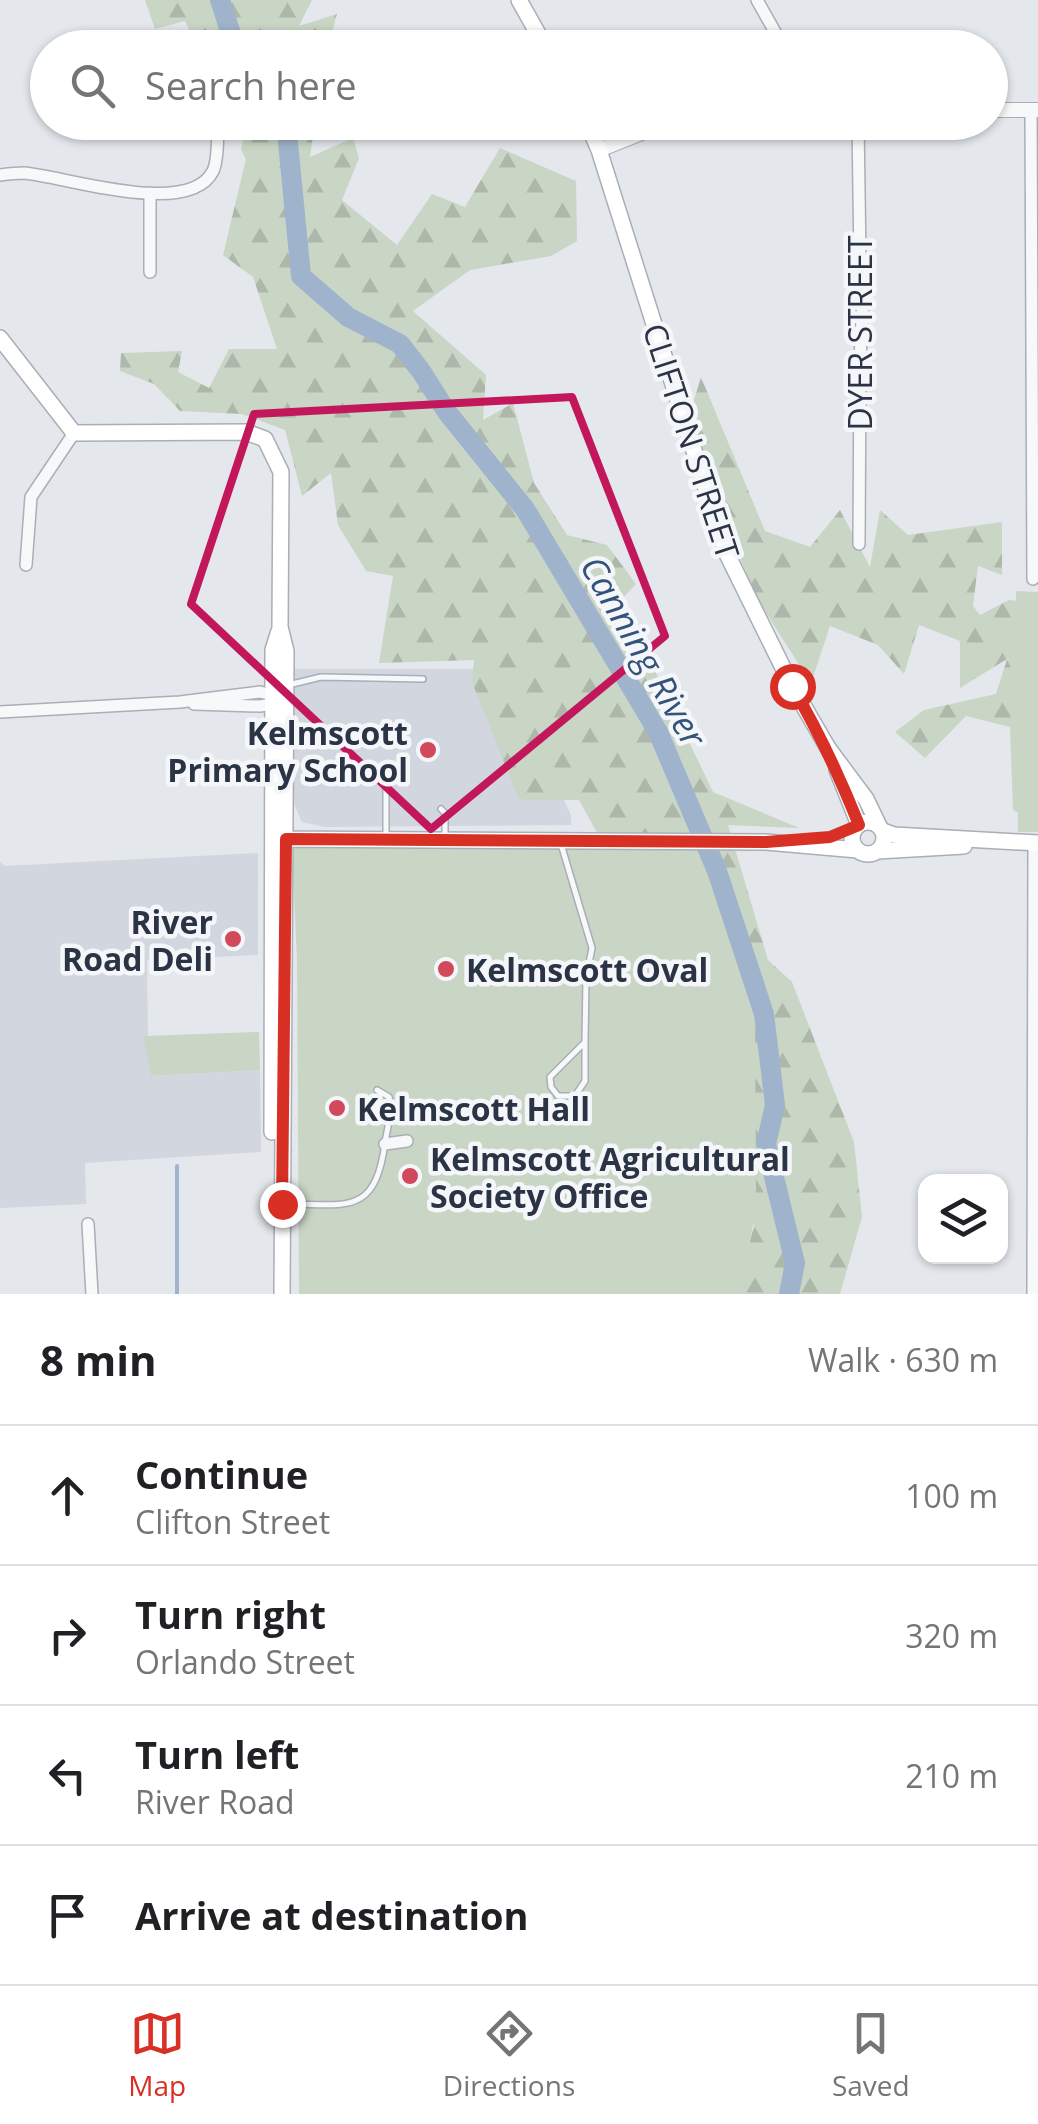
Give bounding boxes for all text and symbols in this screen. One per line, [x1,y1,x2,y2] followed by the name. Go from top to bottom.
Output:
[30,30,1008,140] search box
[65,58,120,113] icon: search
[145,59,357,111] text: Search here
[838,235,881,431] street label: DYER STREET
[634,318,750,565] street label: CLIFTON STREET
[570,547,718,756] water label: Canning River
[770,664,816,710] route start
[167,711,408,791] place label: Kelmscott Primary School
[417,739,439,761] marker: Kelmscott Primary School
[62,900,213,980] place label: River Road Deli
[222,928,244,950] marker: River Road Deli
[466,948,708,991] place label: Kelmscott Oval
[435,958,457,980] marker: Kelmscott Oval
[357,1087,590,1130] place label: Kelmscott Hall
[326,1097,348,1119] marker: Kelmscott Hall
[430,1137,790,1217] place label: Kelmscott Agricultural Society Office
[399,1165,421,1187] marker: Kelmscott Agricultural Society Office
[918,1174,1008,1264] map controls
[918,1174,1008,1264] button: layers
[260,1182,306,1228] route end
[40,1331,157,1388] text: 8 min
[808,1338,998,1381] text: Walk · 630 m
[135,1448,308,1500] text: Continue
[40,1468,95,1523] icon: ahead
[905,1474,998,1517] text: 100 m
[135,1500,330,1543] text: Clifton Street
[135,1588,326,1640] text: Turn right
[40,1608,95,1663] icon: right
[905,1614,998,1657] text: 320 m
[135,1640,355,1683] text: Orlando Street
[135,1728,299,1780] text: Turn left
[40,1748,95,1803] icon: left
[905,1754,998,1797] text: 210 m
[135,1780,295,1823] text: River Road
[40,1888,95,1943] icon: arrive
[135,1889,529,1941] text: Arrive at destination
[128,2006,186,2104] tab: Map
[443,2006,575,2104] tab: Directions
[832,2006,910,2104] tab: Saved

